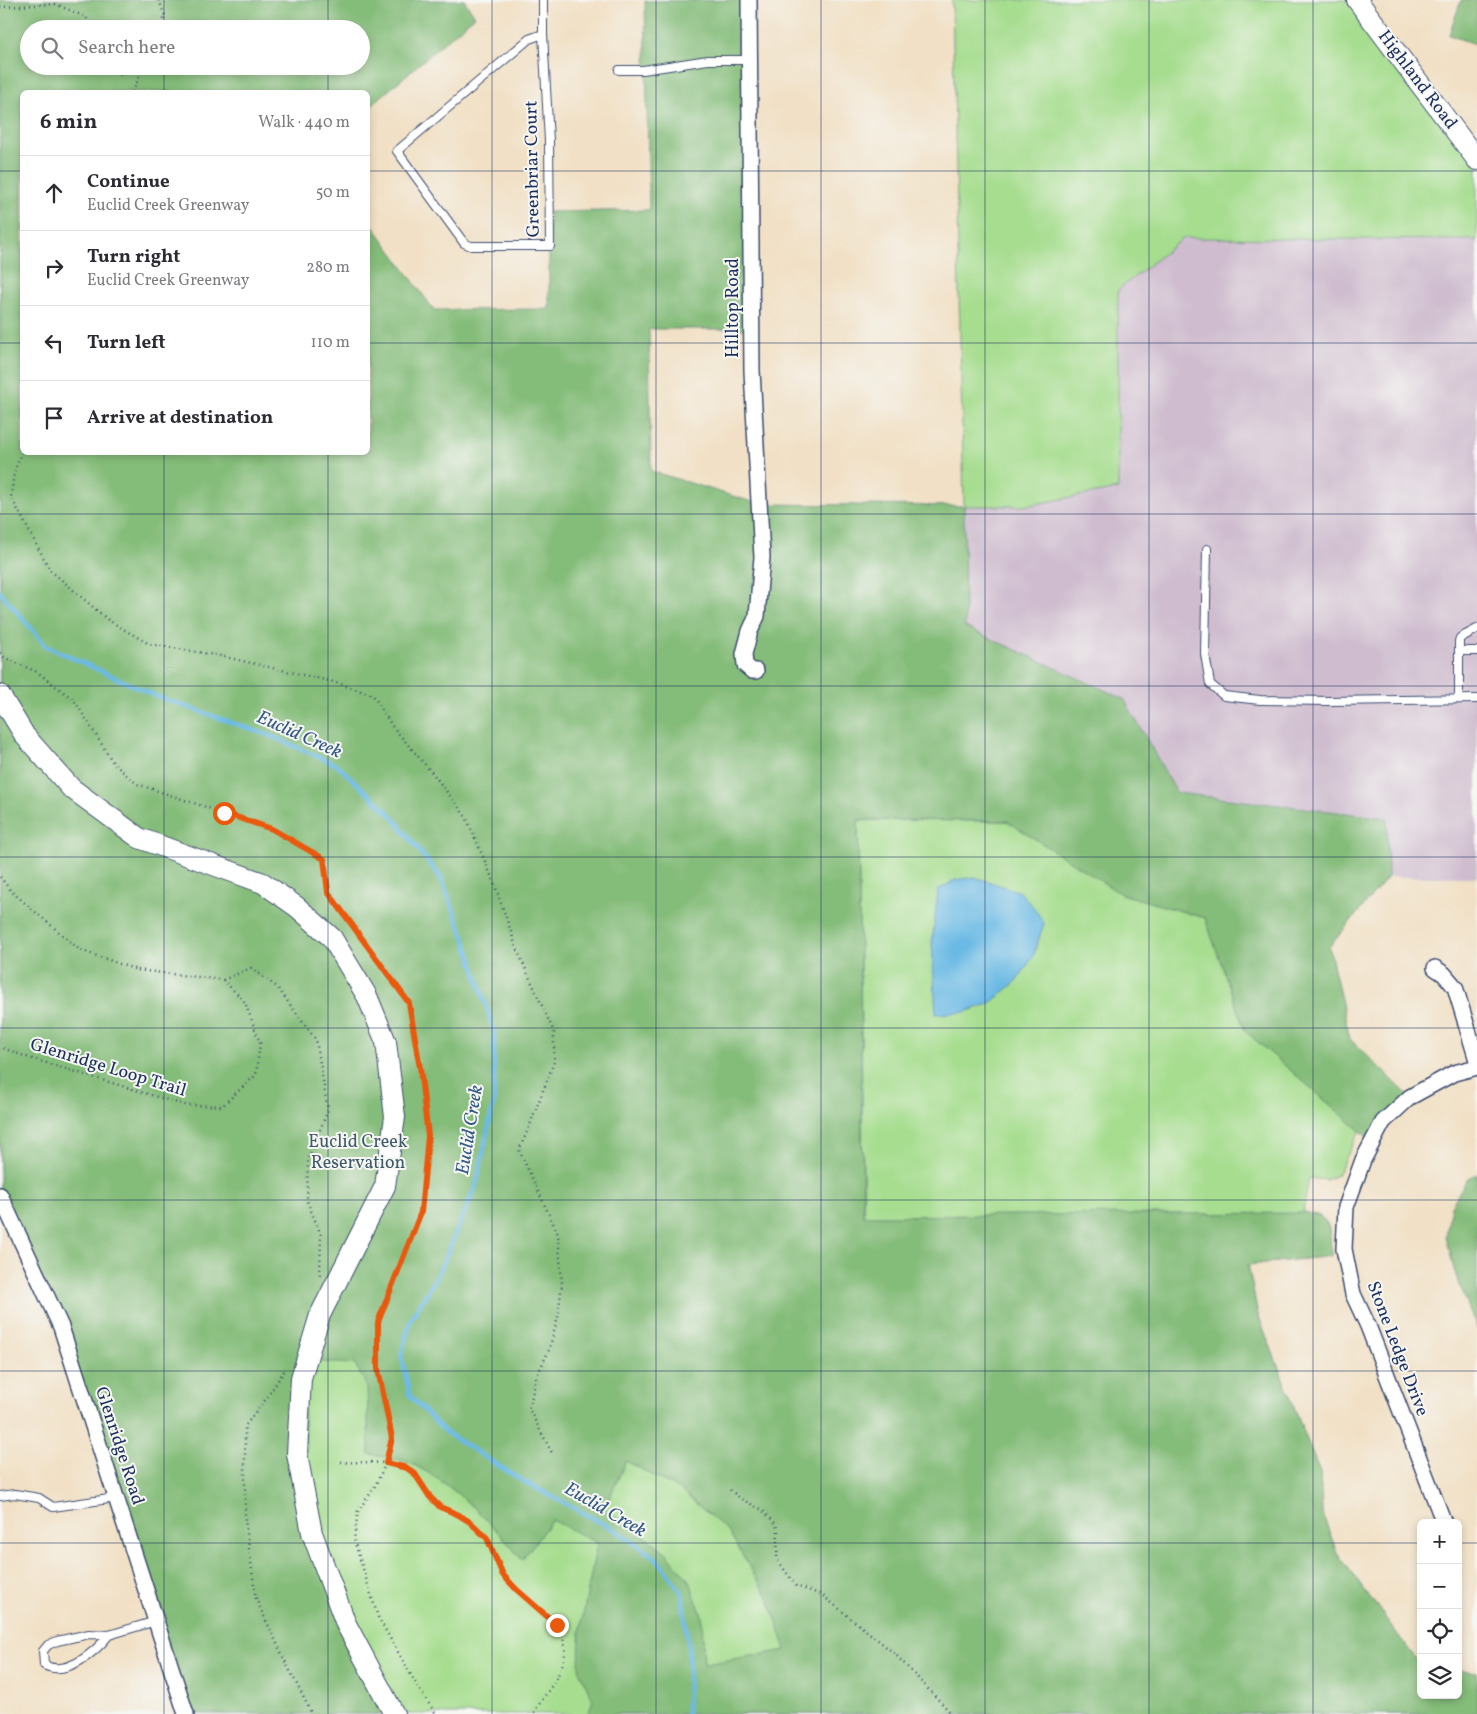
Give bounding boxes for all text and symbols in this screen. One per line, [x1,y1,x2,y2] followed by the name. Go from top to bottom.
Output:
[20,20,370,75] search box
[1371,25,1463,135] street label: Highland Road
[38,34,66,62] icon: search
[78,35,175,61] text: Search here
[519,100,547,238] street label: Greenbriar Court
[40,108,97,137] text: 6 min
[258,112,350,134] text: Walk · 440 m
[87,169,170,195] text: Continue
[40,179,68,207] icon: ahead
[316,182,350,204] text: 50 m
[87,195,249,217] text: Euclid Creek Greenway
[87,244,180,270] text: Turn right
[40,254,68,282] icon: right
[306,257,350,279] text: 280 m
[721,258,746,358] street label: Hilltop Road
[87,270,249,292] text: Euclid Creek Greenway
[40,329,68,357] icon: left
[87,330,166,356] text: Turn left
[311,332,350,354] text: 110 m
[40,404,68,432] icon: arrive
[87,405,273,431] text: Arrive at destination
[252,705,346,765] water label: Euclid Creek
[213,802,236,825] route start
[27,1032,189,1104] street label: Glenridge Loop Trail
[450,1083,490,1177] water label: Euclid Creek
[308,1130,408,1176] park label: Euclid Creek Reservation
[1360,1278,1434,1420] street label: Stone Ledge Drive
[88,1384,150,1508] street label: Glenridge Road
[559,1476,651,1544] water label: Euclid Creek
[1417,1519,1462,1699] map controls
[1417,1519,1462,1564] button: +
[1417,1564,1462,1609] button: −
[1417,1609,1462,1654] button: locate
[546,1614,569,1637] route end
[1417,1654,1462,1699] button: layers

